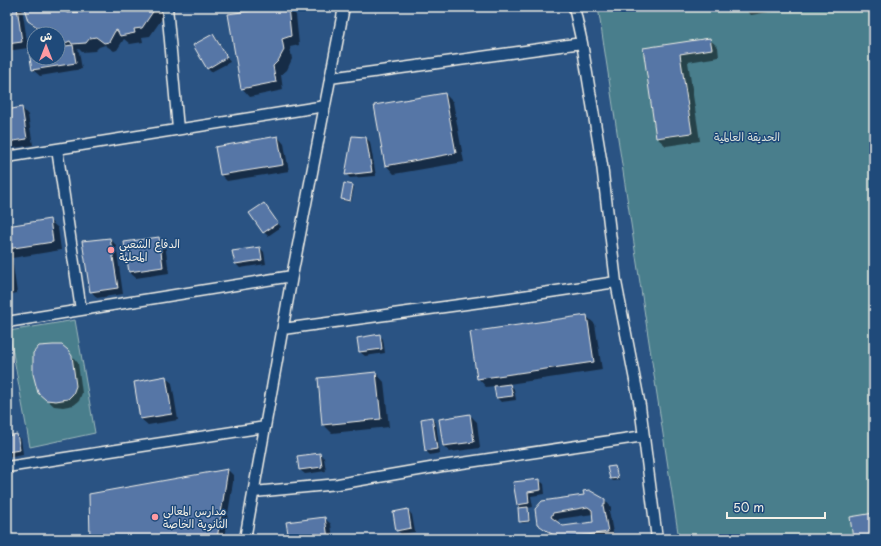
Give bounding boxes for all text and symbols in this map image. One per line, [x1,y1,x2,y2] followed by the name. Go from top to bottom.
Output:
[26,26,66,66] north arrow
[40,27,52,44] text: ش
[714,128,780,145] park label: الحديقة العالمية
[119,235,180,265] place label: الدفاع الشعبي المحلية
[106,245,116,255] marker: الدفاع الشعبي المحلية
[727,494,825,520] scale bar
[733,498,764,516] text: 50 m
[163,502,228,532] place label: مدارس المعالي الثانوية الخاصة
[150,512,160,522] marker: مدارس المعالي الثانوية الخاصة

